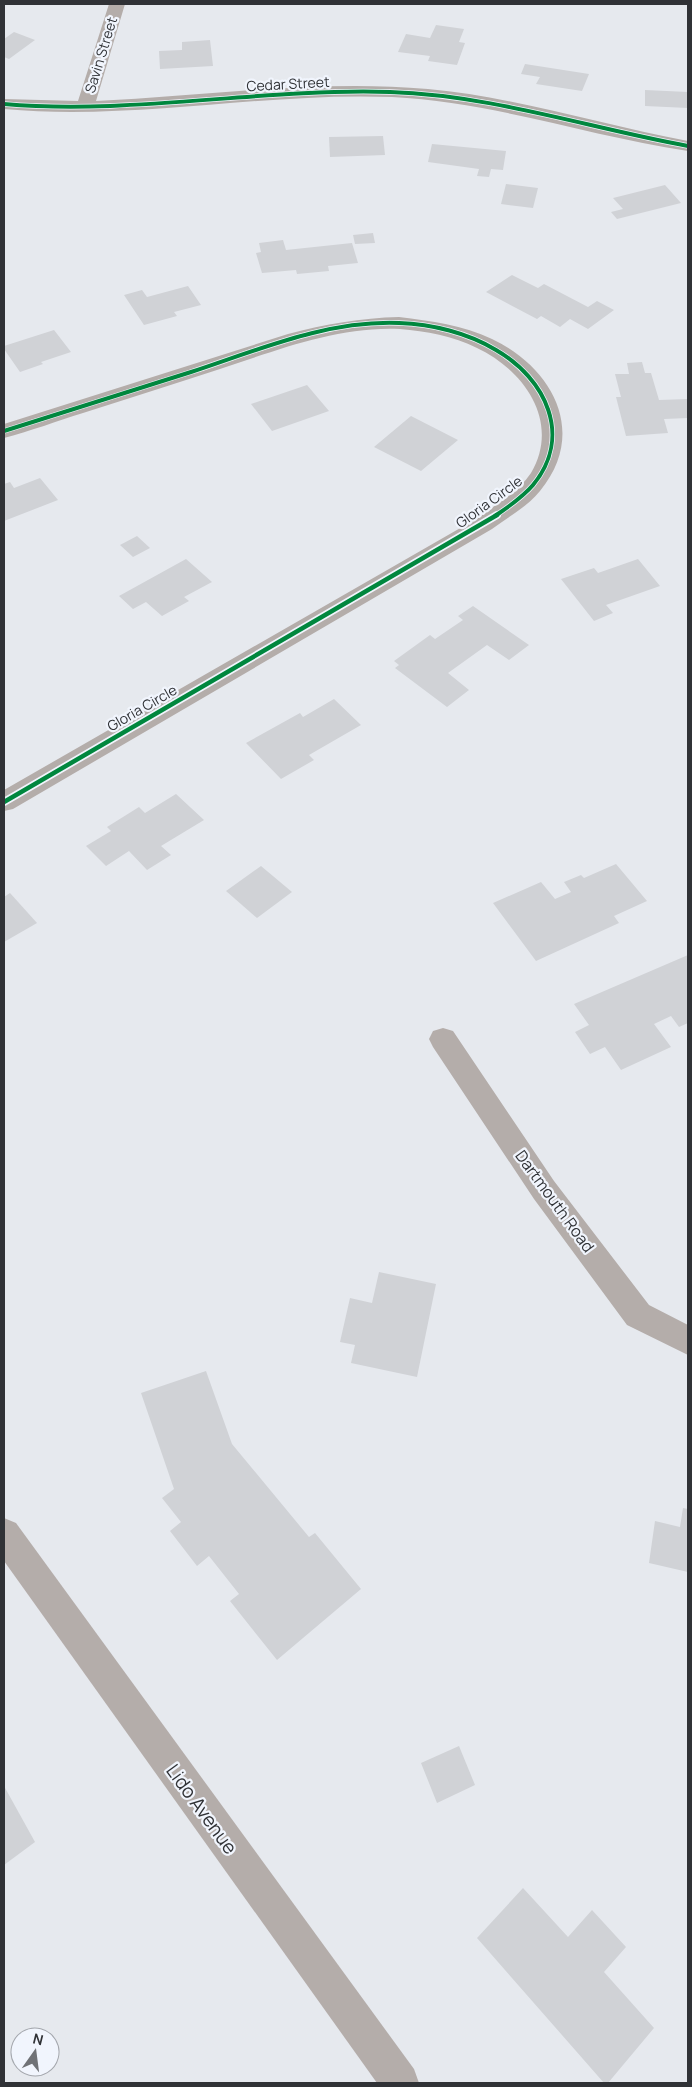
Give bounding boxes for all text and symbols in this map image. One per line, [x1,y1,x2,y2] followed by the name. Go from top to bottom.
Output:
[80,14,121,95] street label: Savin Street
[246,72,330,95] street label: Cedar Street
[452,471,526,532] street label: Gloria Circle
[103,680,180,735] street label: Gloria Circle
[510,1145,600,1257] street label: Dartmouth Road
[160,1759,244,1859] street label: Lido Avenue
[10,2027,60,2077] north arrow
[31,2028,45,2049] text: N

